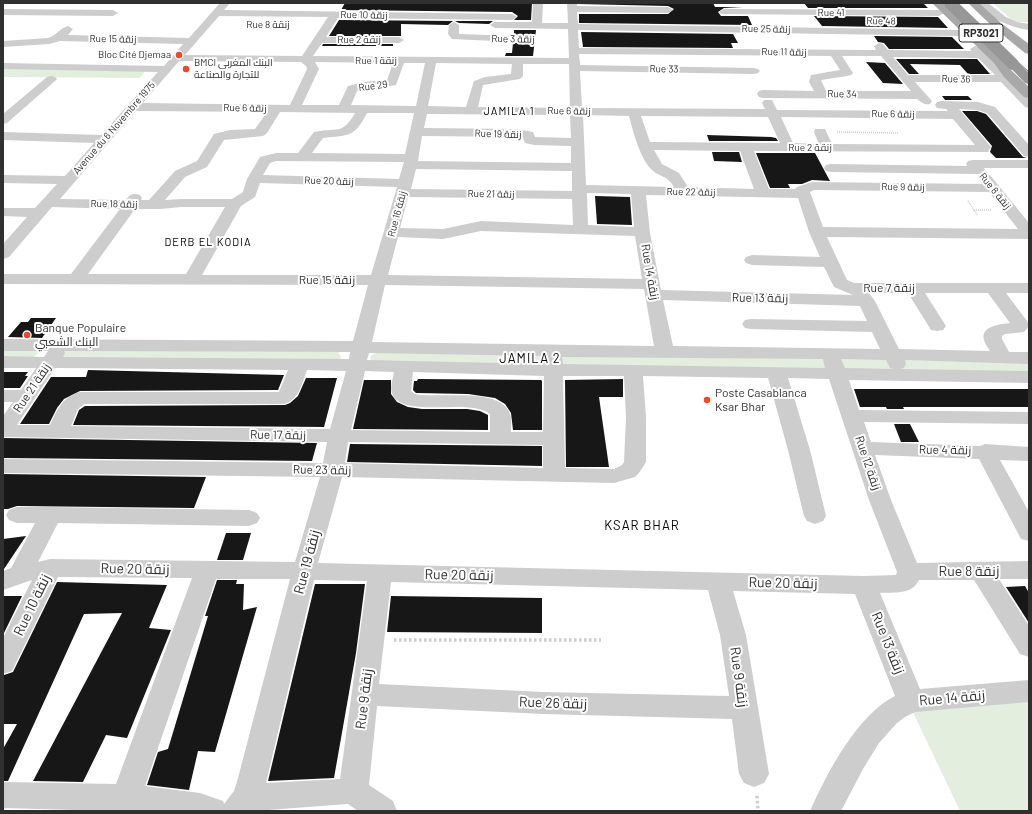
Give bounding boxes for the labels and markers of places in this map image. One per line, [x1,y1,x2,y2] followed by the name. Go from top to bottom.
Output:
[98,49,171,61] place label: Bloc Cité Djemaa
[174,50,184,60] marker: Bloc Cité Djemaa
[194,57,273,80] place label: BMCI البنك المغربي للتجارة والصناعة
[181,64,191,74] marker: BMCI البنك المغربي للتجارة والصناعة
[35,321,126,349] place label: Banque Populaire البنك الشعبي
[22,330,32,340] marker: Banque Populaire البنك الشعبي
[715,386,807,414] place label: Poste Casablanca Ksar Bhar
[702,395,712,405] marker: Poste Casablanca Ksar Bhar

